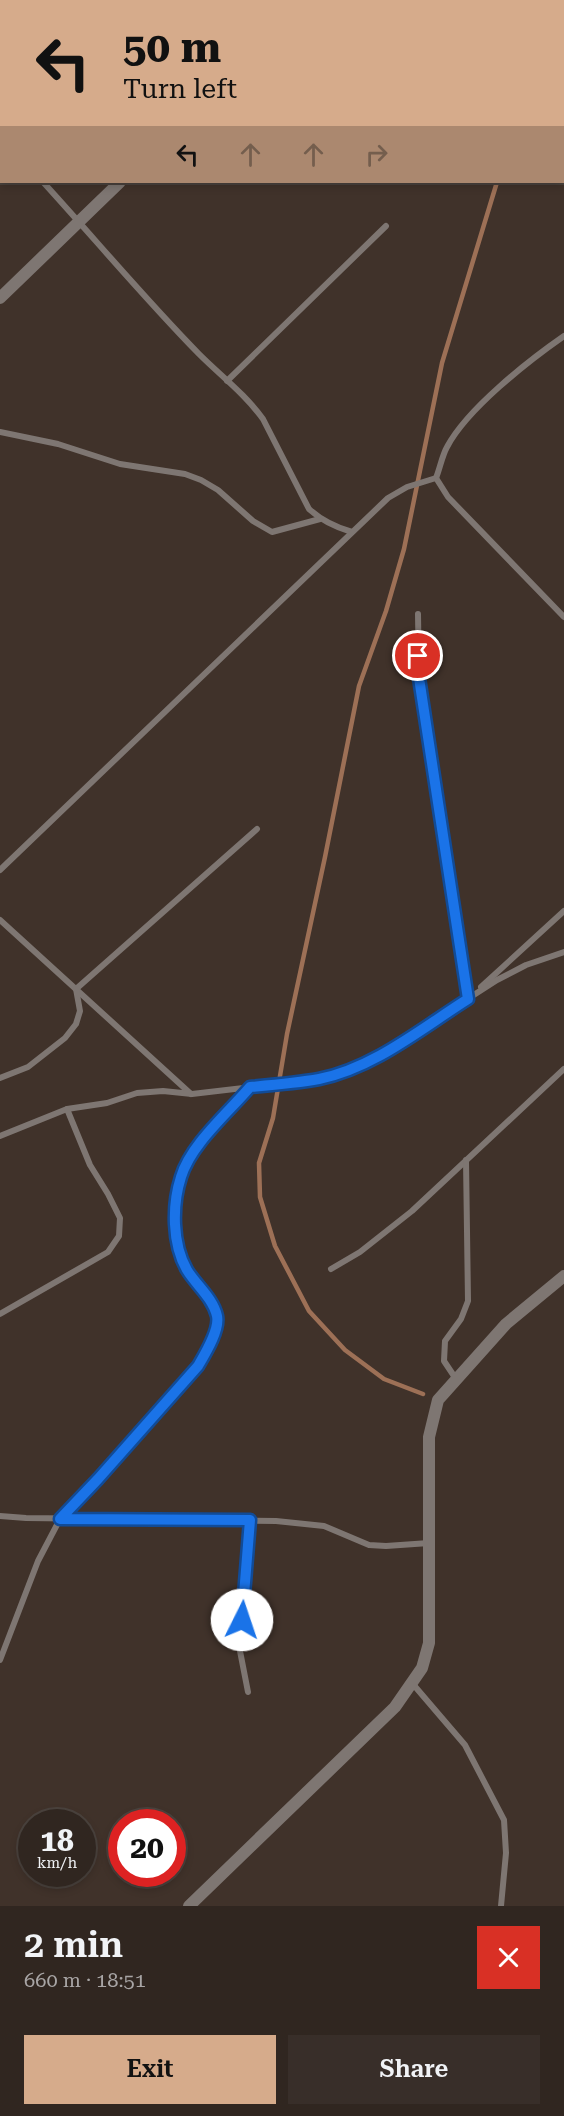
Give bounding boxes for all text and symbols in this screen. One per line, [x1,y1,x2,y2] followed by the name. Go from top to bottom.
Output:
[123,23,221,72] text: 50 m
[24,24,102,102] icon: left
[123,73,237,105] text: Turn left
[171,138,204,171] icon: left
[234,138,267,171] icon: ahead
[297,138,330,171] icon: ahead
[360,138,393,171] icon: right
[392,630,443,681] pin
[401,639,434,672] icon: arrive
[210,1588,274,1652] position arrow
[108,1809,186,1887] speed limit sign: 20
[40,1823,74,1858] text: 18
[37,1854,77,1872] text: km/h
[24,1924,123,1966] text: 2 min
[477,1926,540,1989] button: close
[24,1968,146,1992] text: 660 m · 18:51
[24,2035,276,2104] button: Exit
[288,2035,540,2104] button: Share

